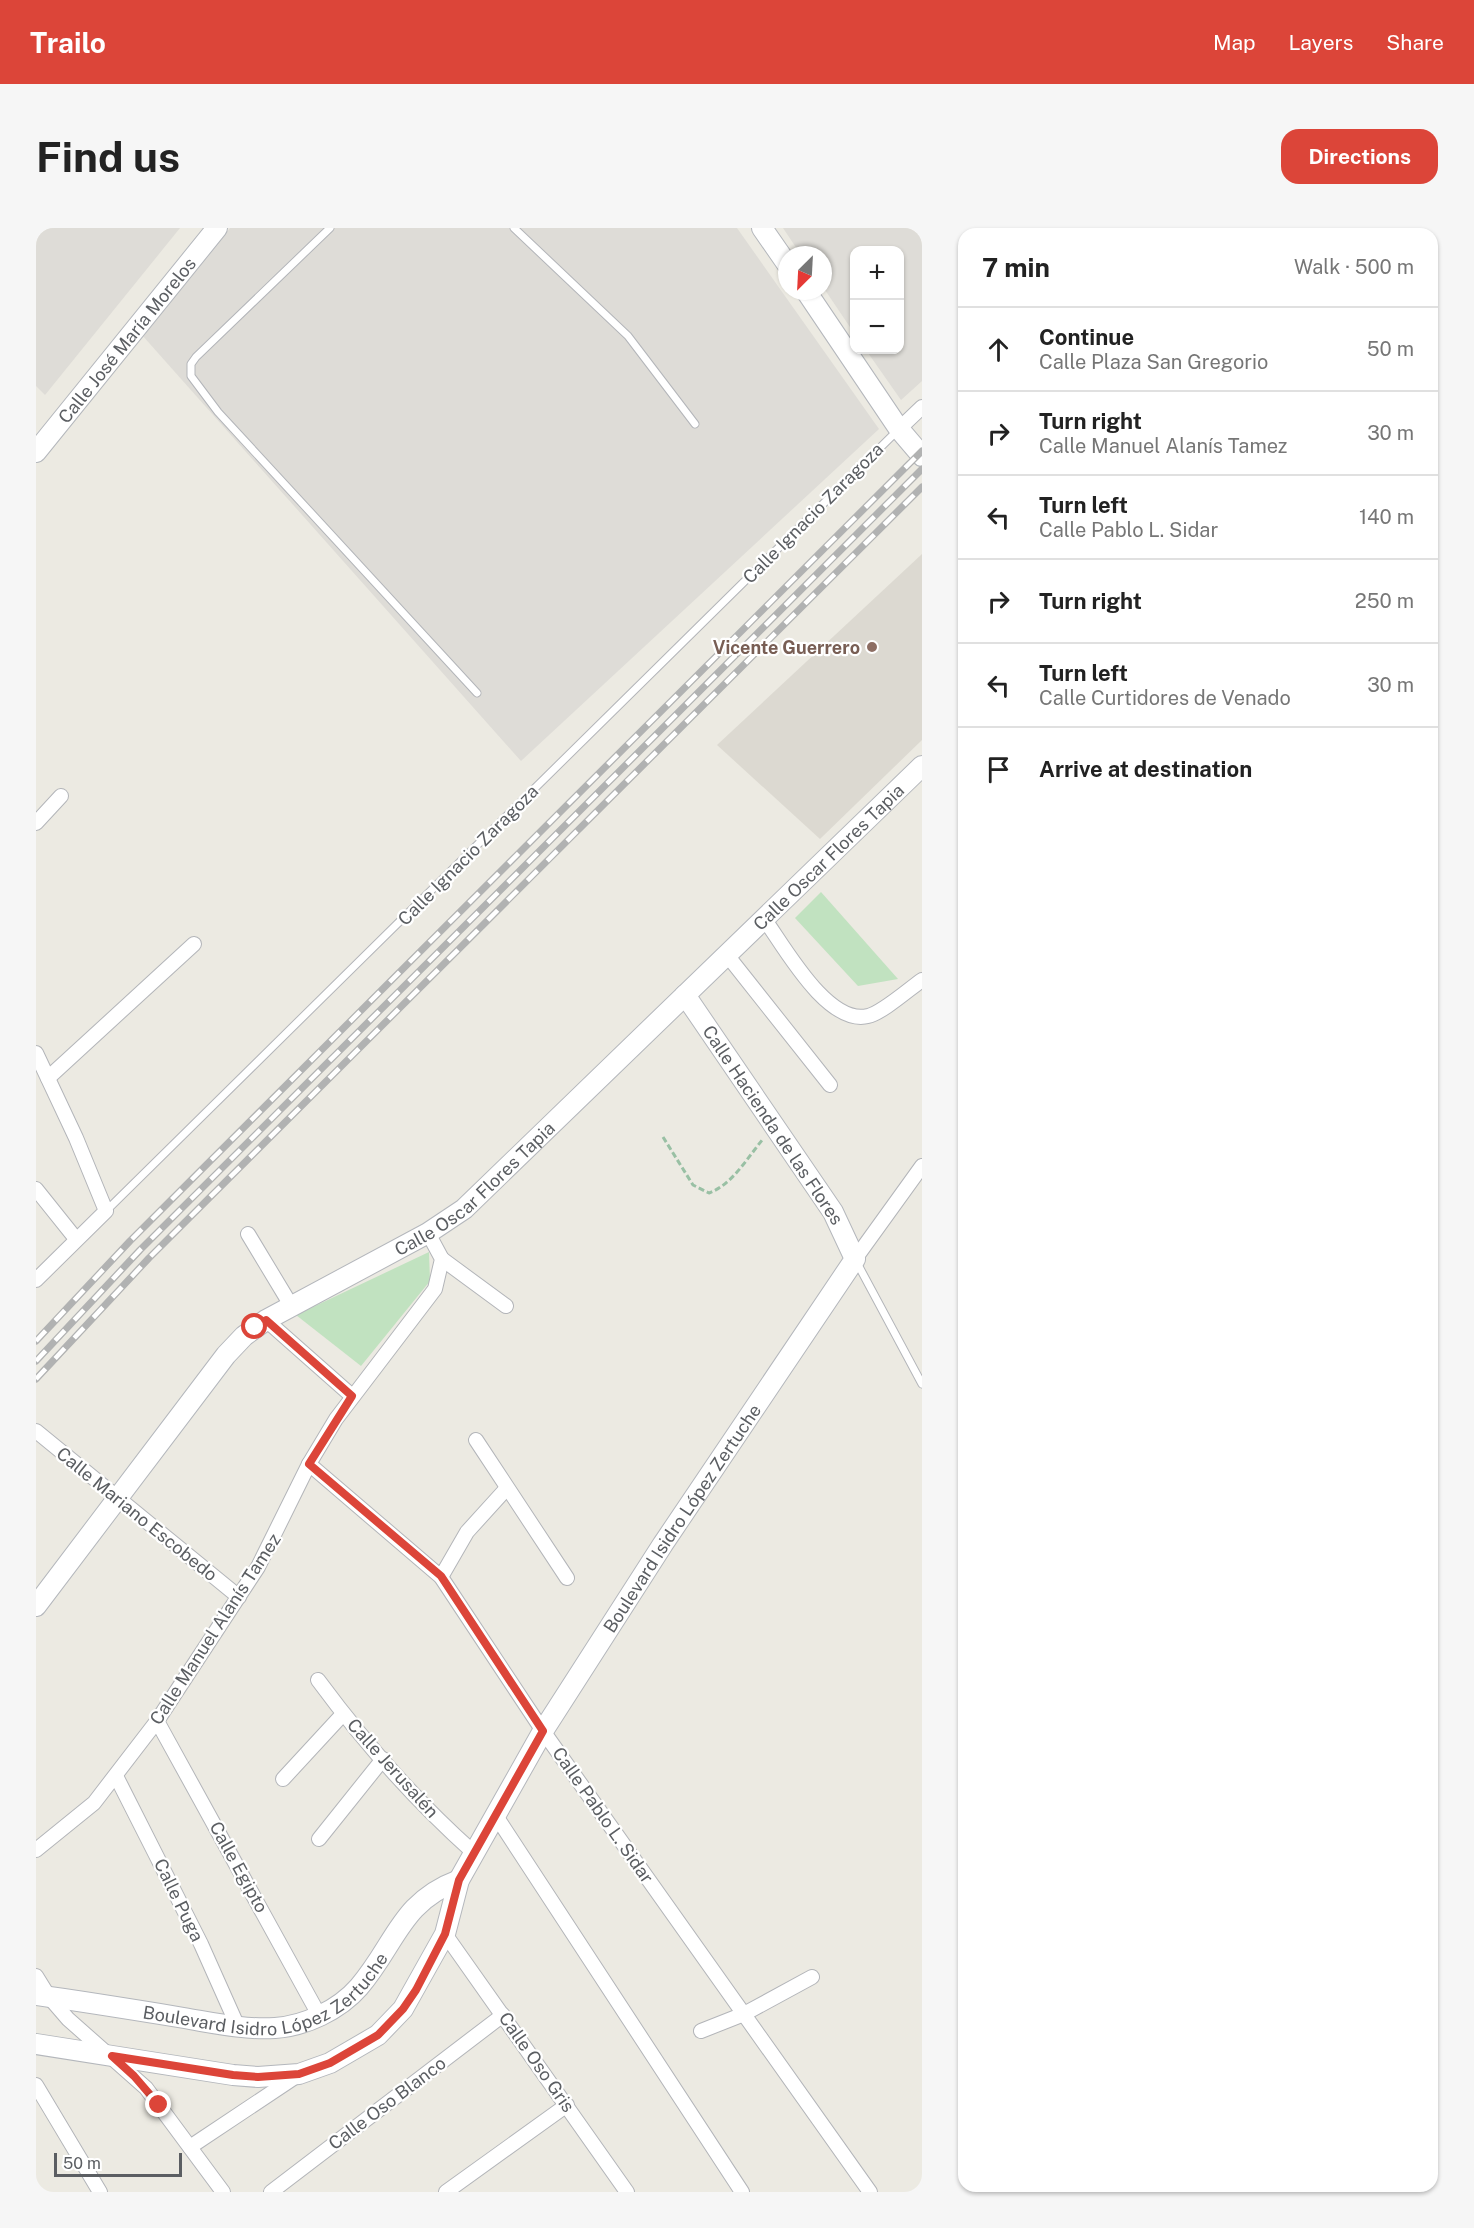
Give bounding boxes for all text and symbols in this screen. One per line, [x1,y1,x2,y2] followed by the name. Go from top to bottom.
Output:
[30,26,106,59] text: Trailo
[1213,30,1256,55] text: Map
[1289,30,1353,55] text: Layers
[1386,30,1444,55] text: Share
[1281,129,1438,184] button: Directions
[36,132,180,181] text: Find us
[778,246,832,300] north arrow
[850,246,904,354] map controls
[850,246,904,300] button: +
[982,252,1050,283] text: 7 min
[53,253,200,427] street label: Calle José María Morelos
[1294,255,1414,279] text: Walk · 500 m
[850,300,904,354] button: −
[1039,324,1134,350] text: Continue
[982,333,1015,366] icon: ahead
[1367,337,1414,361] text: 50 m
[1039,350,1268,374] text: Calle Plaza San Gregorio
[1039,408,1142,434] text: Turn right
[982,417,1015,450] icon: right
[1367,421,1414,445] text: 30 m
[1039,434,1287,458] text: Calle Manuel Alanís Tamez
[739,439,887,587] street label: Calle Ignacio Zaragoza
[1039,492,1128,518] text: Turn left
[982,501,1015,534] icon: left
[1359,505,1414,529] text: 140 m
[1039,518,1218,542] text: Calle Pablo L. Sidar
[982,585,1015,618] icon: right
[1039,588,1142,614] text: Turn right
[1355,589,1414,613] text: 250 m
[713,637,860,658] place label: Vicente Guerrero
[865,640,879,654] marker: Vicente Guerrero
[1039,660,1128,686] text: Turn left
[982,669,1015,702] icon: left
[1367,673,1414,697] text: 30 m
[1039,686,1291,710] text: Calle Curtidores de Venado
[982,753,1015,786] icon: arrive
[1039,756,1252,782] text: Arrive at destination
[749,779,908,934] street label: Calle Oscar Flores Tapia
[394,781,542,929] street label: Calle Ignacio Zaragoza
[698,1021,848,1229] street label: Calle Hacienda de las Flores
[391,1117,559,1260] street label: Calle Oscar Flores Tapia
[241,1313,267,1339] route start
[599,1400,765,1636] street label: Boulevard Isidro López Zertuche
[52,1443,222,1585] street label: Calle Mariano Escobedo
[145,1530,285,1728] street label: Calle Manuel Alanís Tamez
[343,1714,443,1822] street label: Calle Jerusalén
[548,1743,658,1887] street label: Calle Pablo L. Sidar
[205,1818,273,1916] street label: Calle Egipto
[150,1855,208,1945] street label: Calle Puga
[141,1948,392,2039] street label: Boulevard Isidro López Zertuche
[495,2008,579,2116] street label: Calle Oso Gris
[324,2052,450,2154] street label: Calle Oso Blanco
[145,2091,171,2117] route end
[54,2150,182,2178] scale bar
[63,2154,101,2173] text: 50 m

